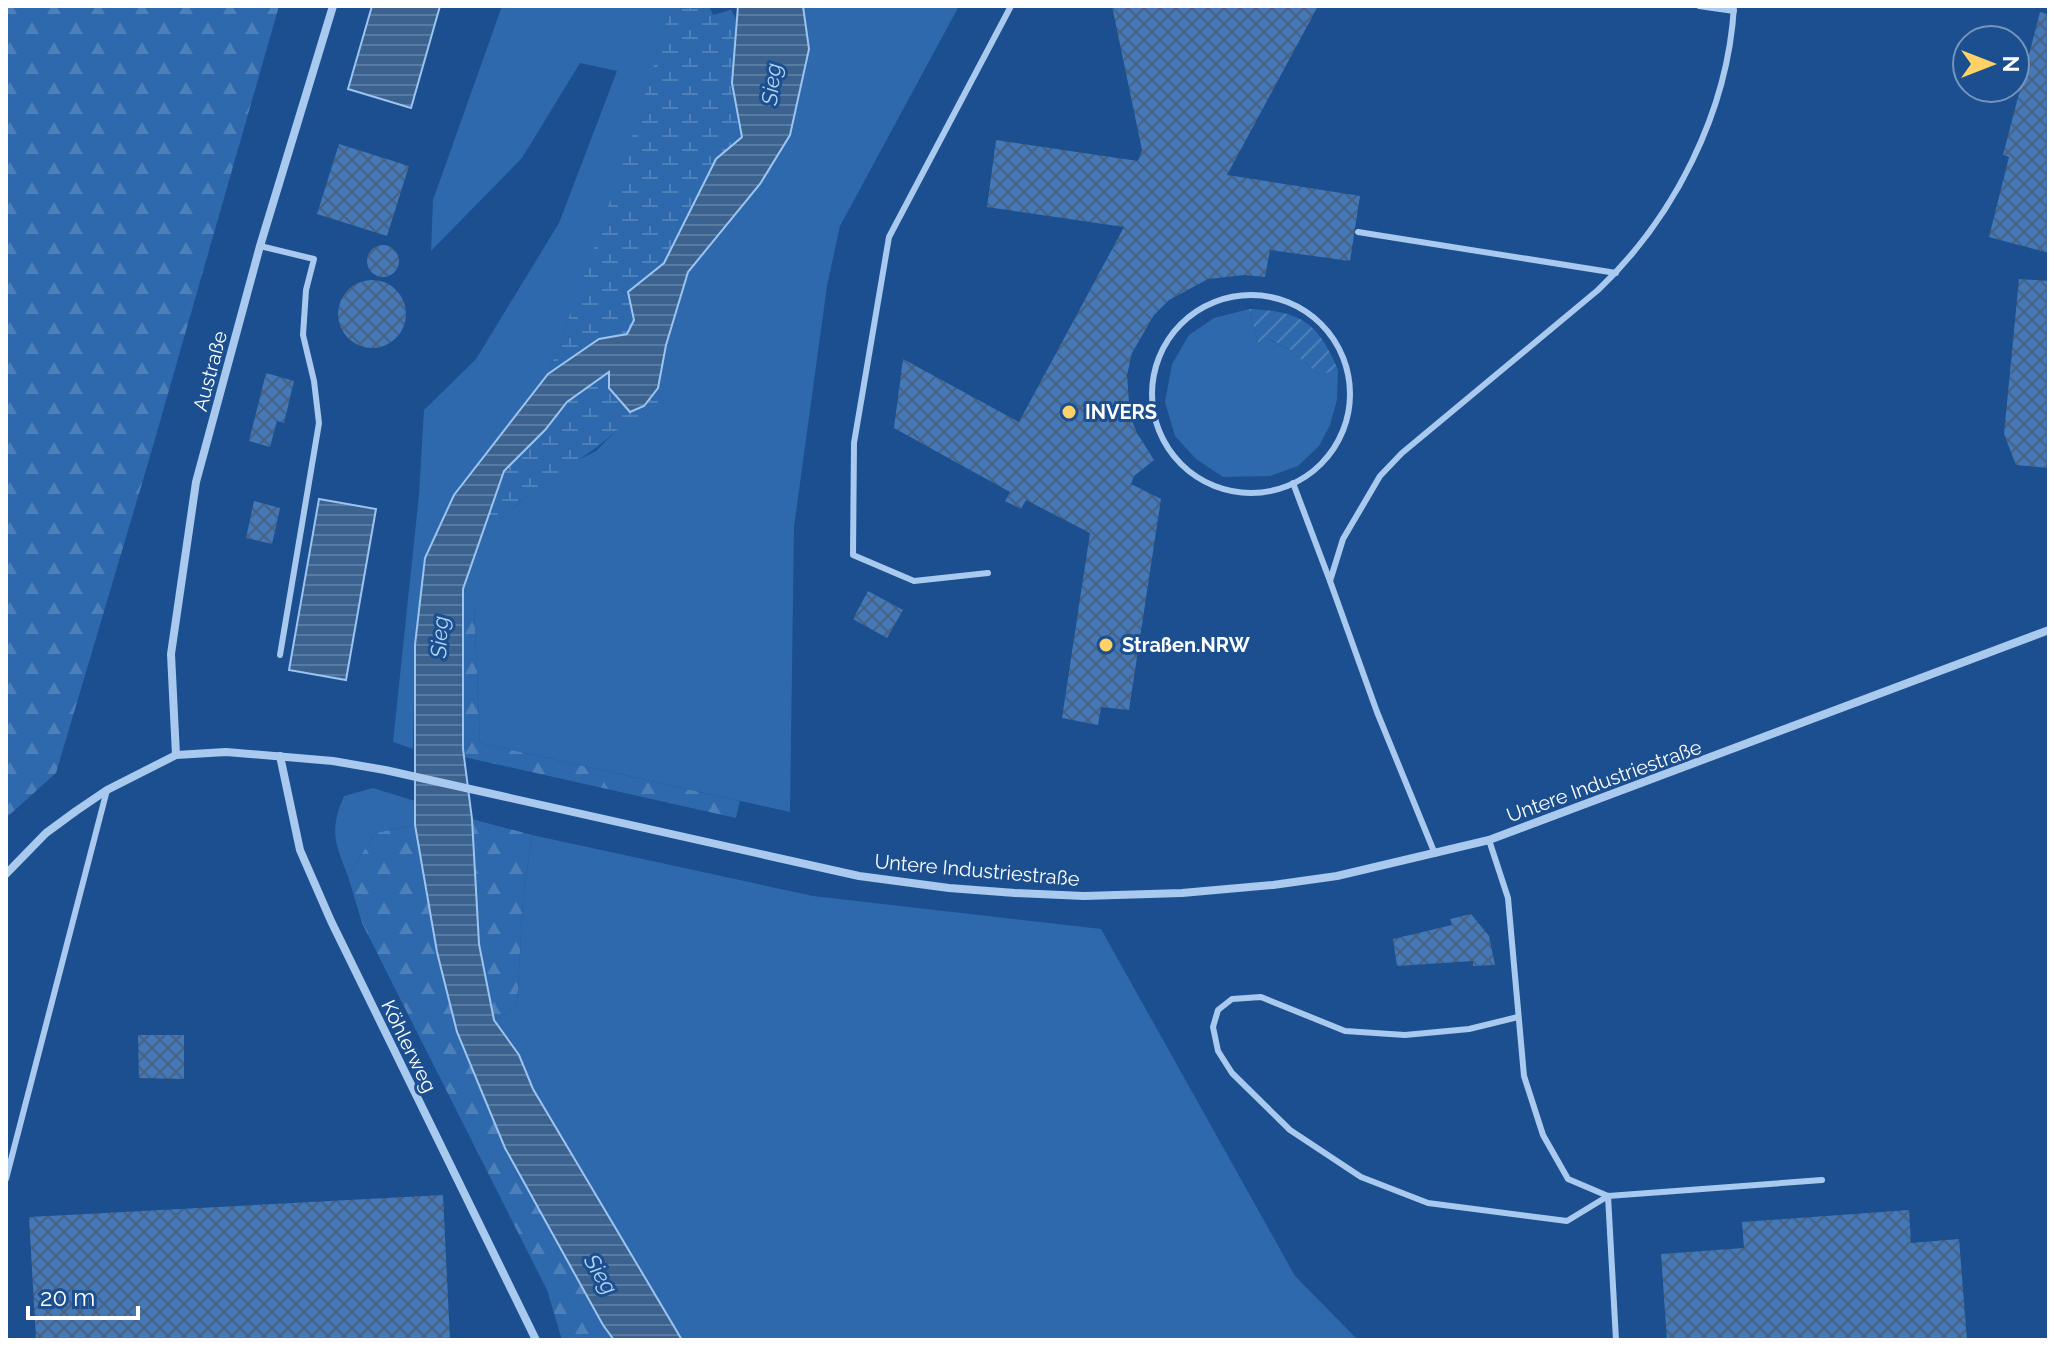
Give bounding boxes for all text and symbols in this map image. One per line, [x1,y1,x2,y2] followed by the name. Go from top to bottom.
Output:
[1951,24,2031,104] north arrow
[1998,56,2024,72] text: N
[756,62,786,107] water label: Sieg
[188,328,232,414] street label: Austraße
[1085,400,1157,424] place label: INVERS
[1060,403,1078,421] marker: INVERS
[425,615,453,660] water label: Sieg
[1122,633,1251,657] place label: Straßen.NRW
[1097,636,1115,654] marker: Straßen.NRW
[1503,734,1705,827] street label: Untere Industriestraße
[873,849,1081,891] street label: Untere Industriestraße
[376,996,442,1096] street label: Köhlerweg
[578,1248,623,1299] water label: Sieg
[28,1270,138,1320] scale bar
[40,1283,95,1312] text: 20 m

